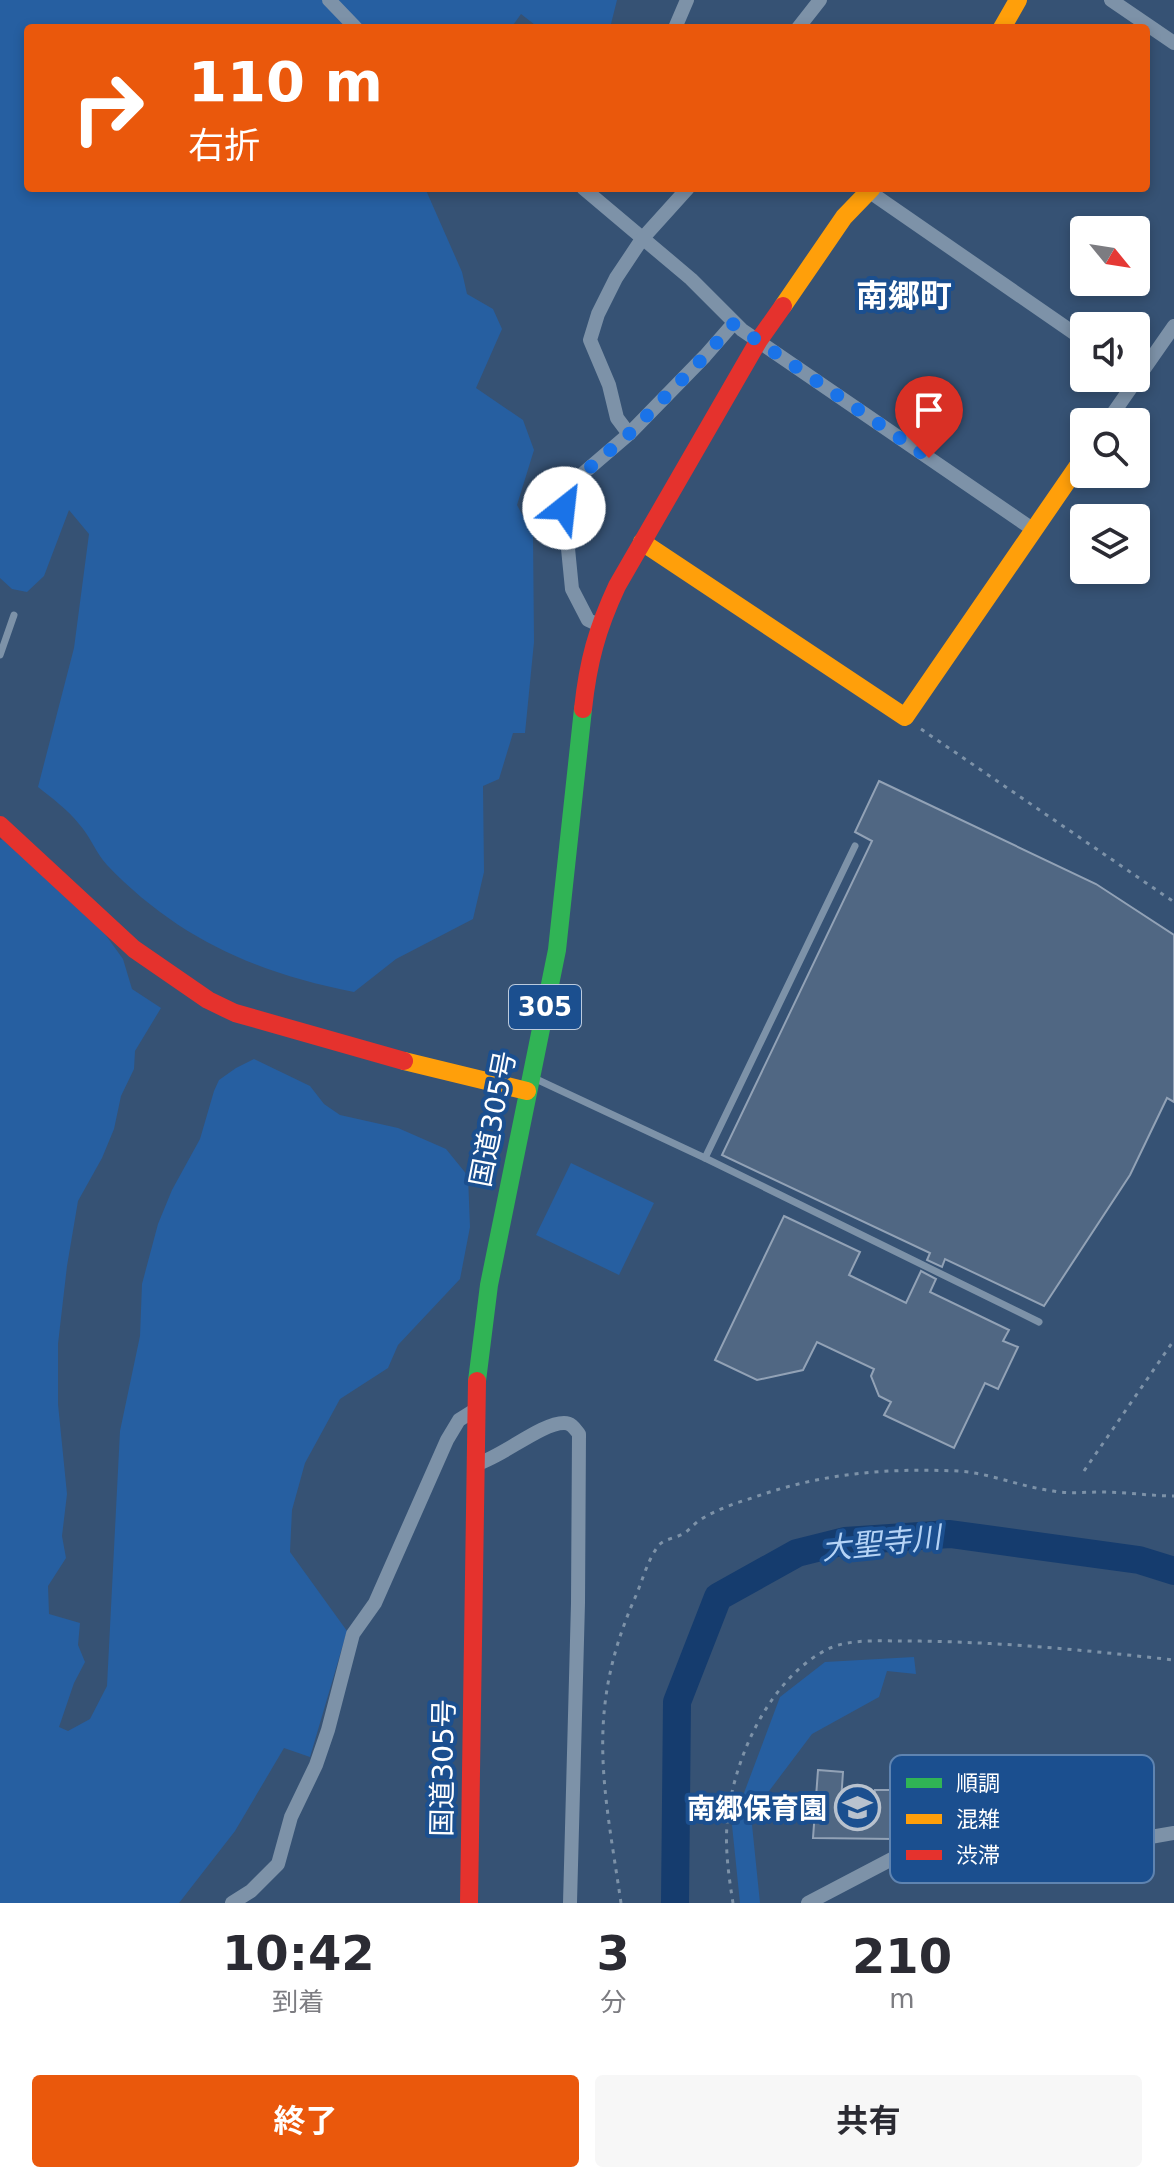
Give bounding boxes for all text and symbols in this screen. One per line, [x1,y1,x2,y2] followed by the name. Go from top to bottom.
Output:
[188,49,383,114] text: 110 m
[56,56,160,160] icon: right
[188,125,260,166] text: 右折
[1070,216,1150,296] north arrow
[1070,216,1150,584] map controls
[856,277,952,315] district label: 南郷町
[1070,312,1150,392] button: sound
[895,376,963,458] pin
[907,388,951,432] icon: arrive
[1070,408,1150,488] button: search
[522,466,606,550] position arrow
[1070,504,1150,584] button: layers
[509,985,581,1029] road number: 305
[464,1048,522,1190] street label: 国道305号
[819,1519,945,1567] water label: 大聖寺川
[425,1699,461,1837] street label: 国道305号
[890,1755,1154,1883] legend
[956,1771,1000,1796] text: 順調
[834,1784,882,1832] school or university icon: 南郷保育園
[687,1792,827,1825] place label: 南郷保育園
[956,1807,1000,1832] text: 混雑
[956,1843,1000,1868] text: 渋滞
[222,1925,375,1981] text: 10:42
[597,1925,630,1981] text: 3
[852,1928,952,1984] text: 210
[889,1984,915,2014] text: m
[272,1987,324,2017] text: 到着
[600,1987,626,2017] text: 分
[32,2075,579,2167] button: 終了
[595,2075,1142,2167] button: 共有

